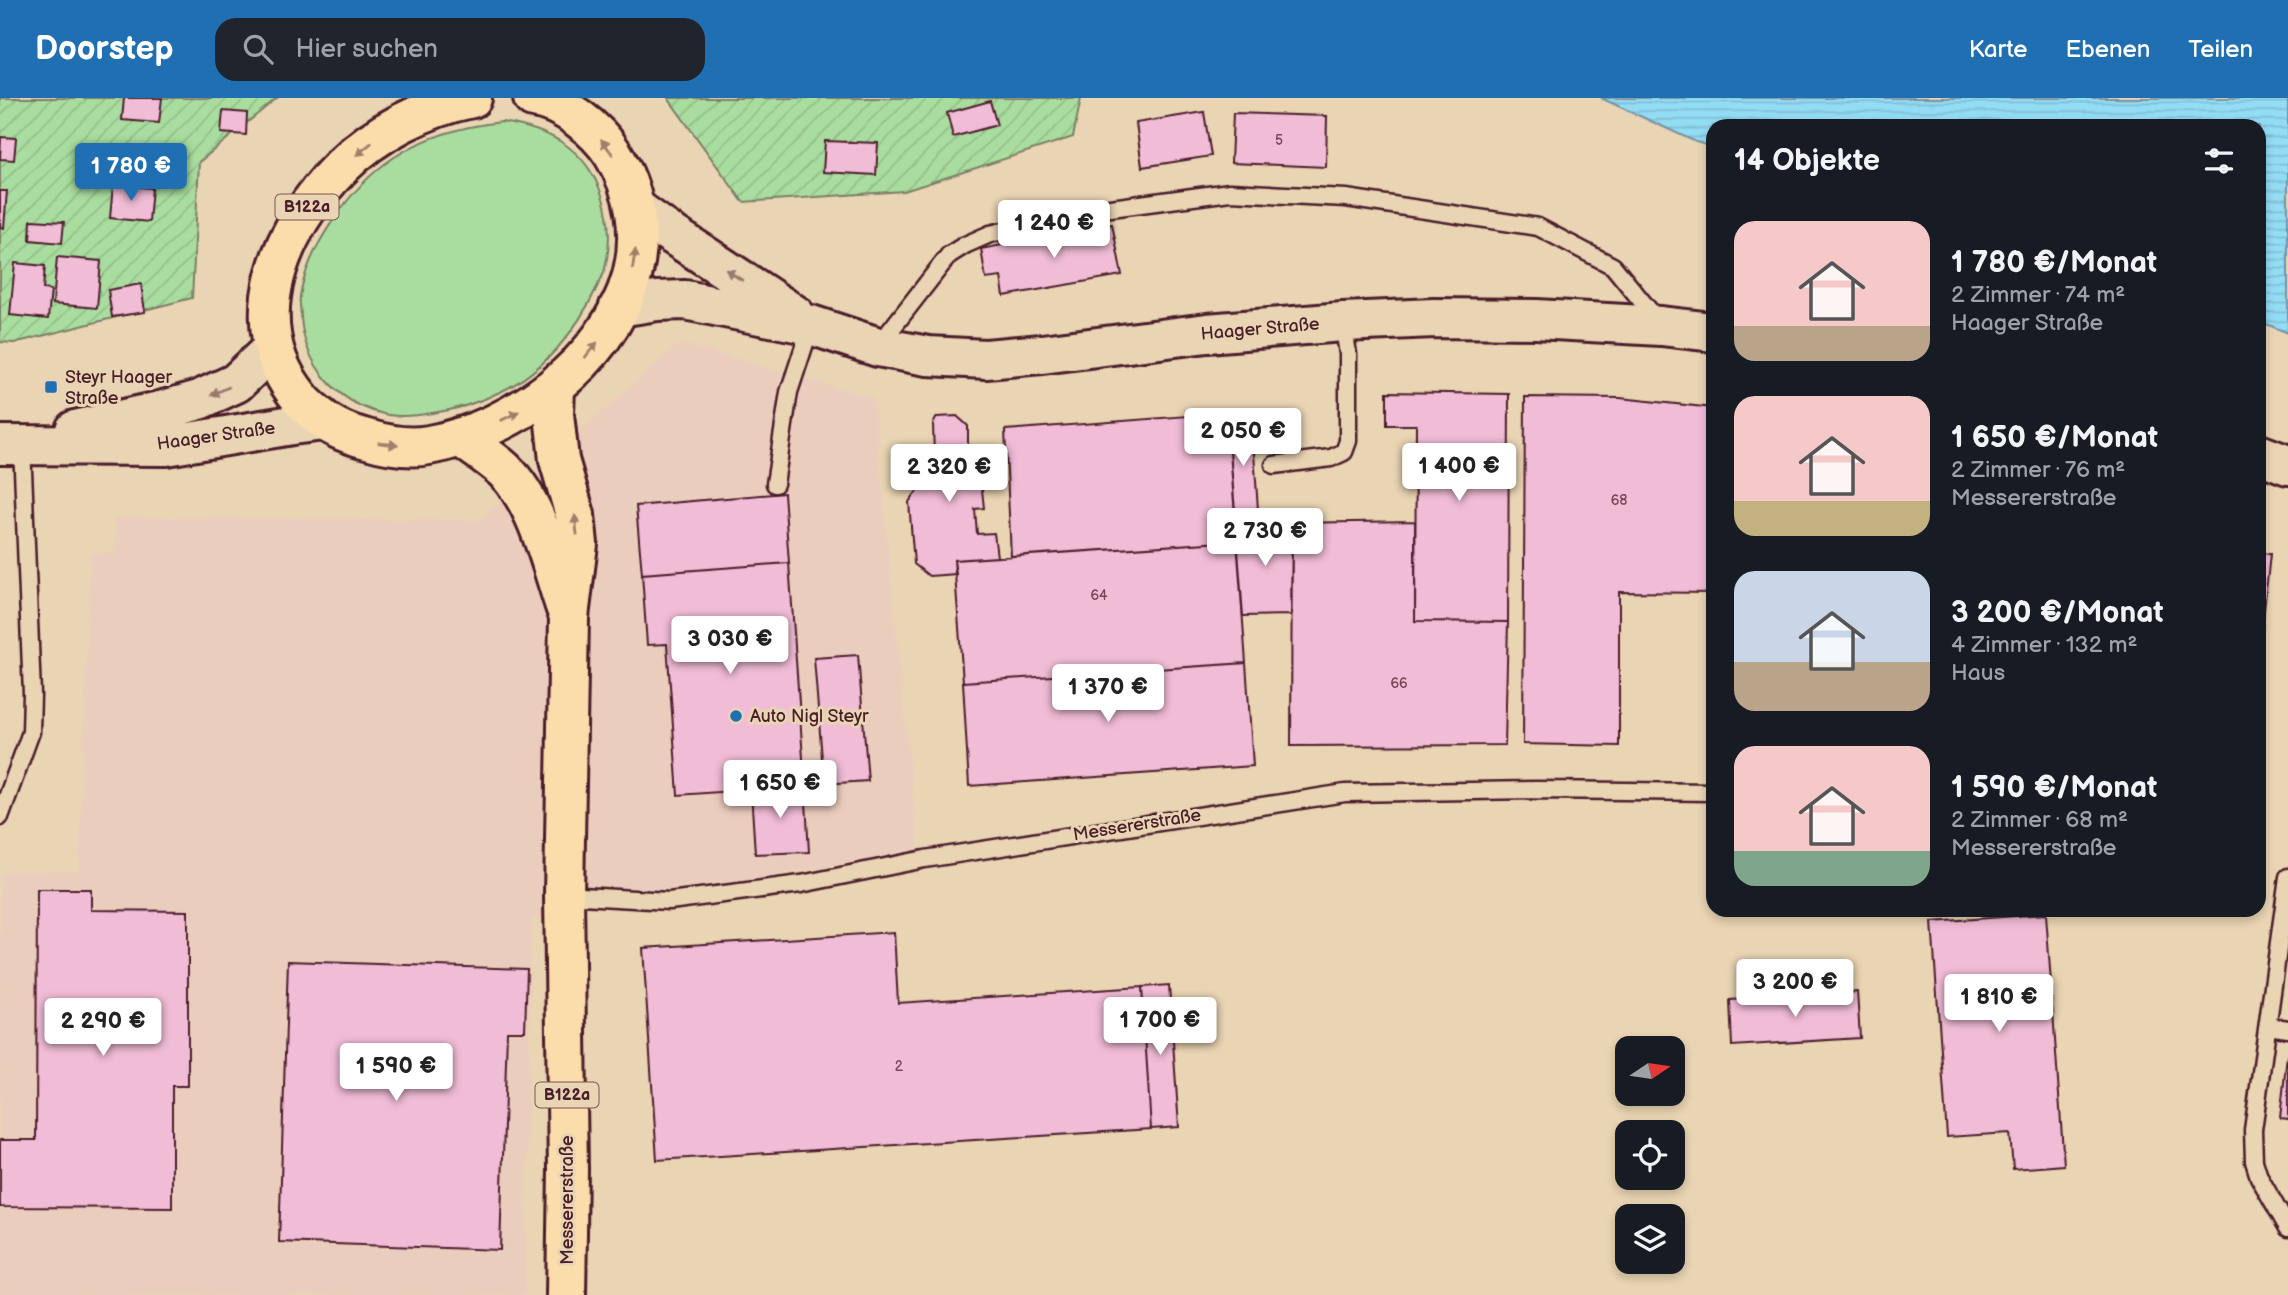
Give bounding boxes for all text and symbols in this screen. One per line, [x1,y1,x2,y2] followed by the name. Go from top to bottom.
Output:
[215,18,705,81] search box
[35,29,173,69] text: Doorstep
[239,30,277,68] icon: search
[295,34,438,65] text: Hier suchen
[1969,35,2027,64] text: Karte
[2065,35,2150,64] text: Ebenen
[2188,35,2253,64] text: Teilen
[1275,132,1283,149] house number: 5
[601,138,615,156] one-way arrow
[355,141,373,156] one-way arrow
[2200,142,2238,180] icon: filters
[1734,143,1880,179] text: 14 Objekte
[66,144,196,203] pin: 1 780 €
[91,152,171,180] text: 1 780 €
[276,194,338,220] road number: B122a
[989,200,1119,260] pin: 1 240 €
[1014,209,1094,237] text: 1 240 €
[1951,245,2157,281] text: 1 780 €/Monat
[629,248,640,270] one-way arrow
[1790,249,1874,333] icon: home
[724,269,743,282] one-way arrow
[1951,281,2125,309] text: 2 Zimmer · 74 m²
[1951,309,2103,337] text: Haager Straße
[1200,313,1321,345] street label: Haager Straße
[583,341,598,358] one-way arrow
[65,367,172,409] place label: Steyr Haager Straße
[43,379,59,395] marker: Steyr Haager Straße
[210,386,231,397] one-way arrow
[1178,408,1308,468] pin: 2 050 €
[500,410,520,421] one-way arrow
[156,417,277,455] street label: Haager Straße
[1200,417,1286,445] text: 2 050 €
[1951,420,2158,456] text: 1 650 €/Monat
[1790,424,1874,508] icon: home
[377,439,399,450] one-way arrow
[884,444,1014,504] pin: 2 320 €
[1394,444,1524,503] pin: 1 400 €
[1418,452,1500,480] text: 1 400 €
[907,453,991,481] text: 2 320 €
[1951,456,2125,484] text: 2 Zimmer · 76 m²
[1951,484,2116,512] text: Messererstraße
[1611,492,1627,509] house number: 68
[1200,508,1330,568] pin: 2 730 €
[570,514,581,536] one-way arrow
[1223,517,1307,545] text: 2 730 €
[1090,587,1108,604] house number: 64
[1951,595,2163,631] text: 3 200 €/Monat
[1790,599,1874,683] icon: home
[665,616,795,676] pin: 3 030 €
[687,625,773,653] text: 3 030 €
[1951,631,2137,659] text: 4 Zimmer · 132 m²
[1951,659,2005,687] text: Haus
[1043,664,1173,724] pin: 1 370 €
[1068,673,1148,701] text: 1 370 €
[1390,675,1408,692] house number: 66
[750,706,869,727] place label: Auto Nigl Steyr
[728,708,744,724] marker: Auto Nigl Steyr
[715,760,845,820] pin: 1 650 €
[740,769,820,797] text: 1 650 €
[1951,770,2157,806] text: 1 590 €/Monat
[1790,774,1874,858] icon: home
[1071,804,1203,845] street label: Messererstraße
[1951,806,2128,834] text: 2 Zimmer · 68 m²
[1951,834,2116,862] text: Messererstraße
[1730,960,1860,1019] pin: 3 200 €
[1752,968,1838,996] text: 3 200 €
[1934,974,2064,1034] pin: 1 810 €
[1960,983,2038,1011] text: 1 810 €
[38,998,168,1058] pin: 2 290 €
[1095,998,1225,1057] pin: 1 700 €
[1120,1006,1200,1034] text: 1 700 €
[60,1007,146,1035] text: 2 290 €
[1615,1036,1685,1106] north arrow
[1615,1036,1685,1274] map controls
[331,1044,461,1103] pin: 1 590 €
[356,1052,436,1080] text: 1 590 €
[895,1058,904,1075] house number: 2
[536,1082,598,1107] road number: B122a
[1615,1120,1685,1190] button: locate
[557,1135,578,1265] street label: Messererstraße
[1615,1204,1685,1274] button: layers

